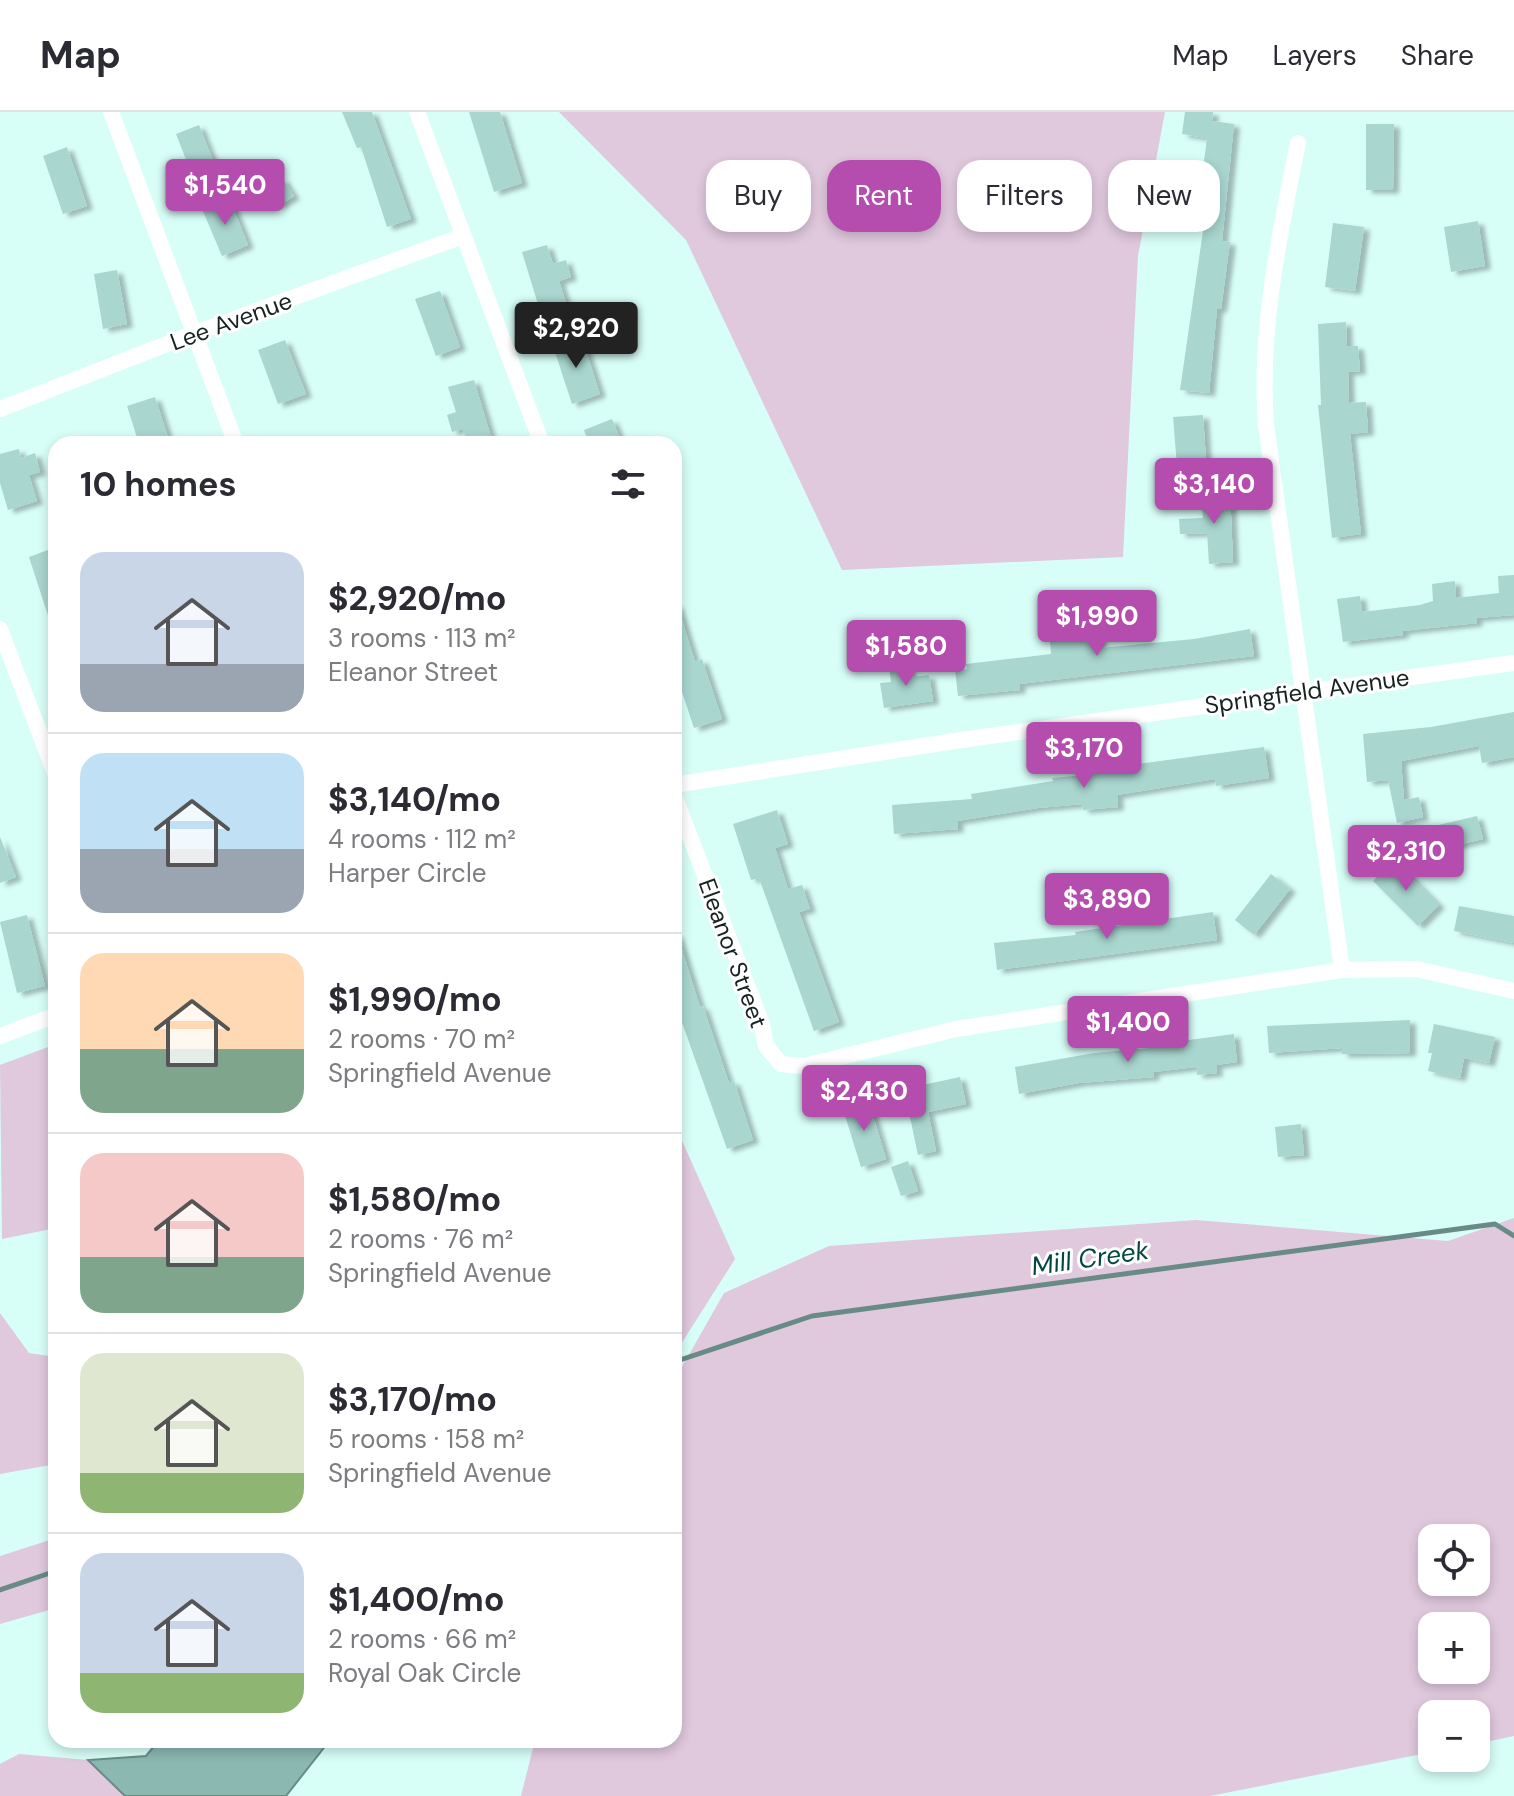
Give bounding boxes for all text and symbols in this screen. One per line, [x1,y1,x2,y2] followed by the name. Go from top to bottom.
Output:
[40,30,121,80] text: Map
[1172,37,1229,74] text: Map
[1273,37,1357,74] text: Layers
[1401,37,1474,74] text: Share
[160,159,290,227] pin: $1,540
[706,160,811,232] chip: Buy
[827,160,941,232] chip: Rent
[957,160,1092,232] chip: Filters
[1108,160,1220,232] chip: New
[184,168,266,202] text: $1,540
[166,285,296,357] street label: Lee Avenue
[511,302,641,370] pin: $2,920
[533,311,619,345] text: $2,920
[1149,458,1279,526] pin: $3,140
[80,462,237,507] text: 10 homes
[606,462,650,506] icon: filters
[1173,467,1255,501] text: $3,140
[328,576,507,621] text: $2,920/mo
[144,584,240,680] icon: home
[1032,590,1162,658] pin: $1,990
[1056,599,1138,633] text: $1,990
[841,620,971,688] pin: $1,580
[328,621,516,655] text: 3 rooms · 113 m²
[865,629,947,663] text: $1,580
[328,655,498,689] text: Eleanor Street
[1203,661,1411,721] street label: Springfield Avenue
[1019,722,1149,790] pin: $3,170
[1044,731,1124,765] text: $3,170
[328,777,501,822] text: $3,140/mo
[144,785,240,881] icon: home
[328,822,516,856] text: 4 rooms · 112 m²
[1341,825,1471,893] pin: $2,310
[1366,834,1446,868] text: $2,310
[328,856,487,890] text: Harper Circle
[1042,873,1172,941] pin: $3,890
[692,874,774,1032] street label: Eleanor Street
[1063,882,1151,916] text: $3,890
[328,977,502,1022] text: $1,990/mo
[144,985,240,1081] icon: home
[1063,996,1193,1064] pin: $1,400
[1085,1005,1171,1039] text: $1,400
[328,1022,515,1056] text: 2 rooms · 70 m²
[328,1056,551,1090] text: Springfield Avenue
[799,1065,929,1133] pin: $2,430
[820,1074,908,1108] text: $2,430
[328,1177,501,1222] text: $1,580/mo
[144,1185,240,1281] icon: home
[328,1222,513,1256] text: 2 rooms · 76 m²
[1029,1233,1152,1283] water label: Mill Creek
[328,1256,551,1290] text: Springfield Avenue
[328,1377,497,1422] text: $3,170/mo
[144,1385,240,1481] icon: home
[328,1422,524,1456] text: 5 rooms · 158 m²
[328,1456,551,1490] text: Springfield Avenue
[1418,1524,1490,1772] map controls
[1418,1524,1490,1596] button: locate
[328,1577,505,1622] text: $1,400/mo
[144,1585,240,1681] icon: home
[1418,1612,1490,1684] button: +
[328,1622,516,1656] text: 2 rooms · 66 m²
[328,1656,521,1690] text: Royal Oak Circle
[1418,1700,1490,1772] button: −

